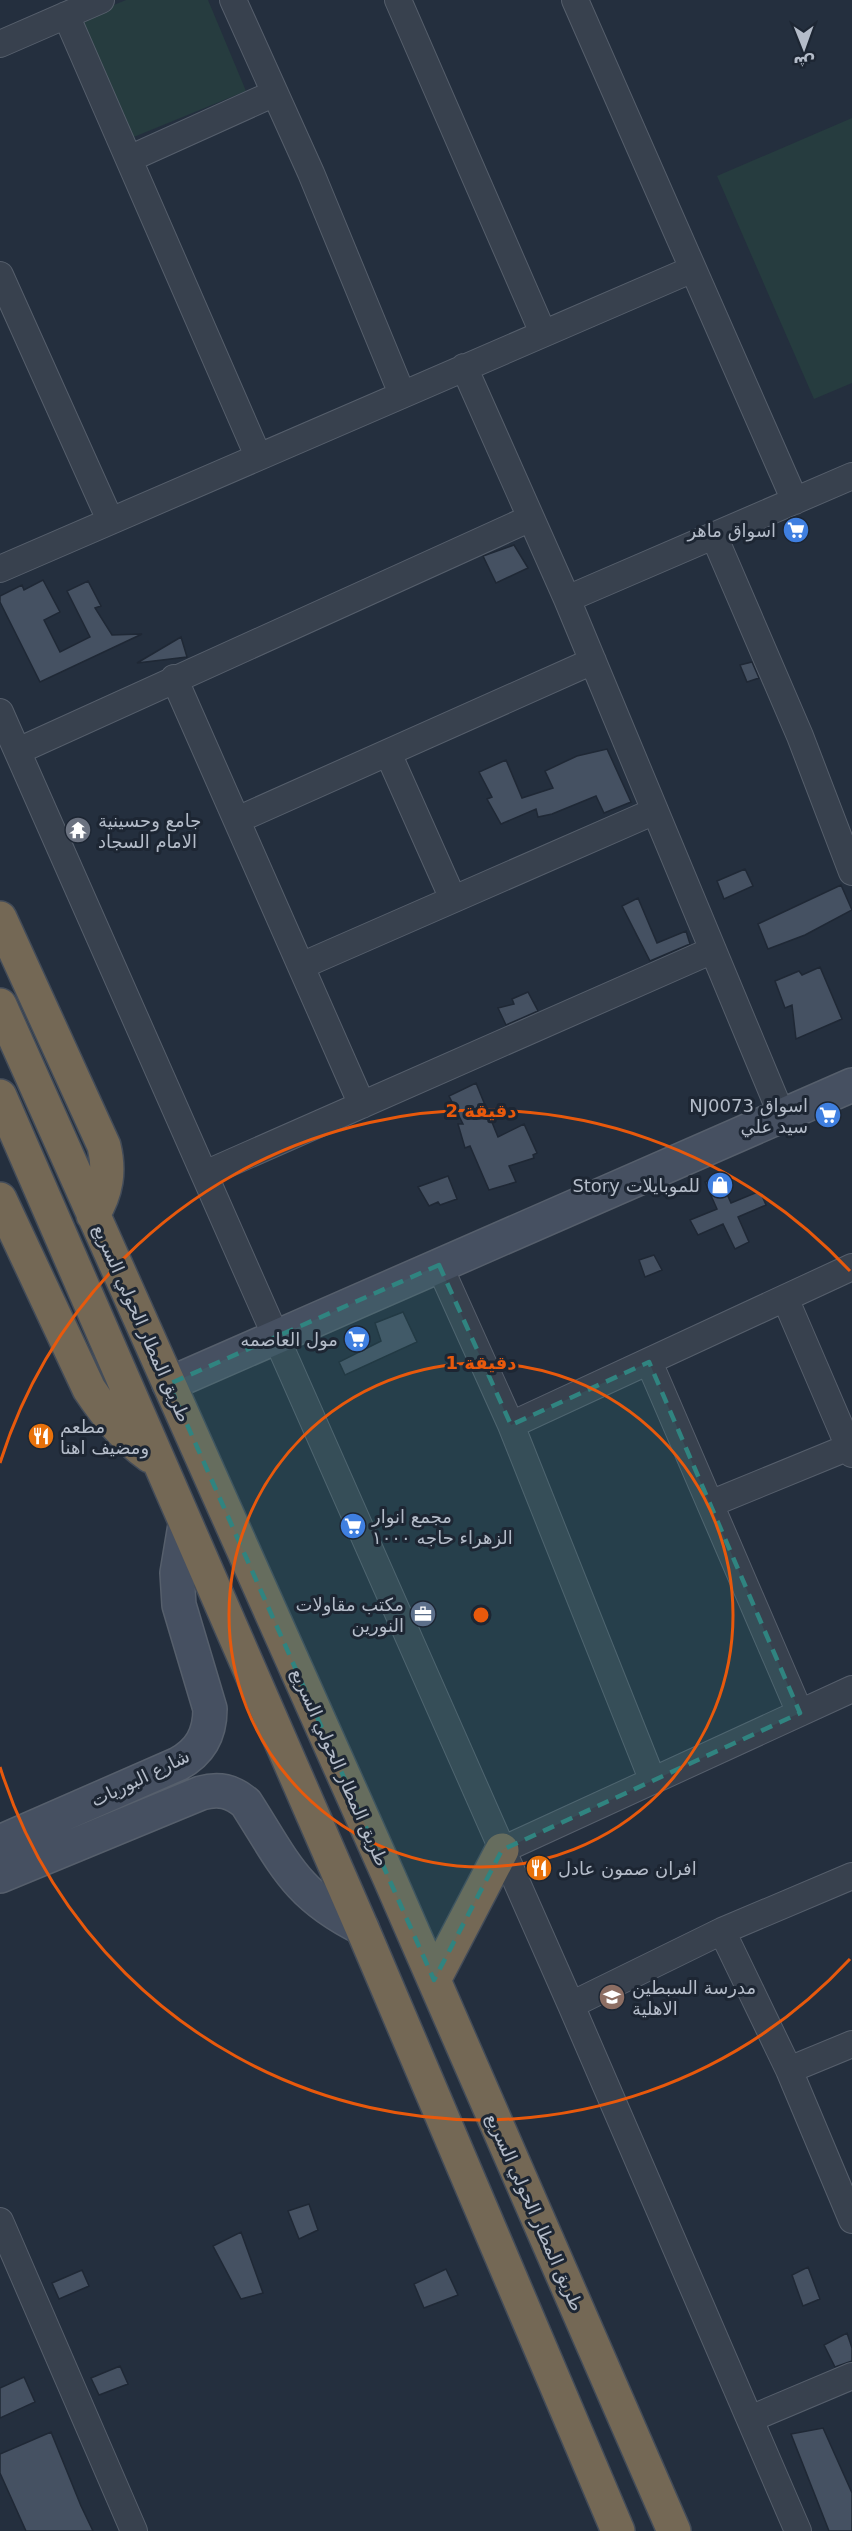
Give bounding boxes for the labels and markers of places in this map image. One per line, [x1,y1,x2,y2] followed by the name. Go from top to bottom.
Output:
[781,515,811,545] supermarket icon: اسواق ماهر
[686,520,776,542] place label: اسواق ماهر
[98,810,201,852] place label: جامع وحسينية الامام السجاد
[63,815,93,845] temple icon: جامع وحسينية الامام السجاد
[689,1095,808,1138] place label: NJ0073 اسواق سيد علي
[813,1100,843,1130] supermarket icon: NJ0073 اسواق سيد علي
[705,1170,735,1200] shop icon: Story للموبايلات
[572,1175,700,1197] place label: Story للموبايلات
[342,1324,372,1354] supermarket icon: مول العاصمه
[240,1329,338,1351] place label: مول العاصمه
[60,1416,149,1459] place label: مطعم ومضيف اهنا
[26,1421,56,1451] restaurant icon: مطعم ومضيف اهنا
[371,1506,513,1549] place label: مجمع انوار الزهراء حاجه ١٠٠٠
[338,1511,368,1541] supermarket icon: مجمع انوار الزهراء حاجه ١٠٠٠
[295,1594,404,1637] place label: مكتب مقاولات النورين
[408,1599,438,1629] office icon: مكتب مقاولات النورين
[471,1605,491,1625] centre of rings
[524,1853,554,1883] restaurant icon: افران صمون عادل
[558,1858,697,1880] place label: افران صمون عادل
[632,1977,756,2019] place label: مدرسة السبطين الاهلية
[597,1982,627,2012] school or university icon: مدرسة السبطين الاهلية

